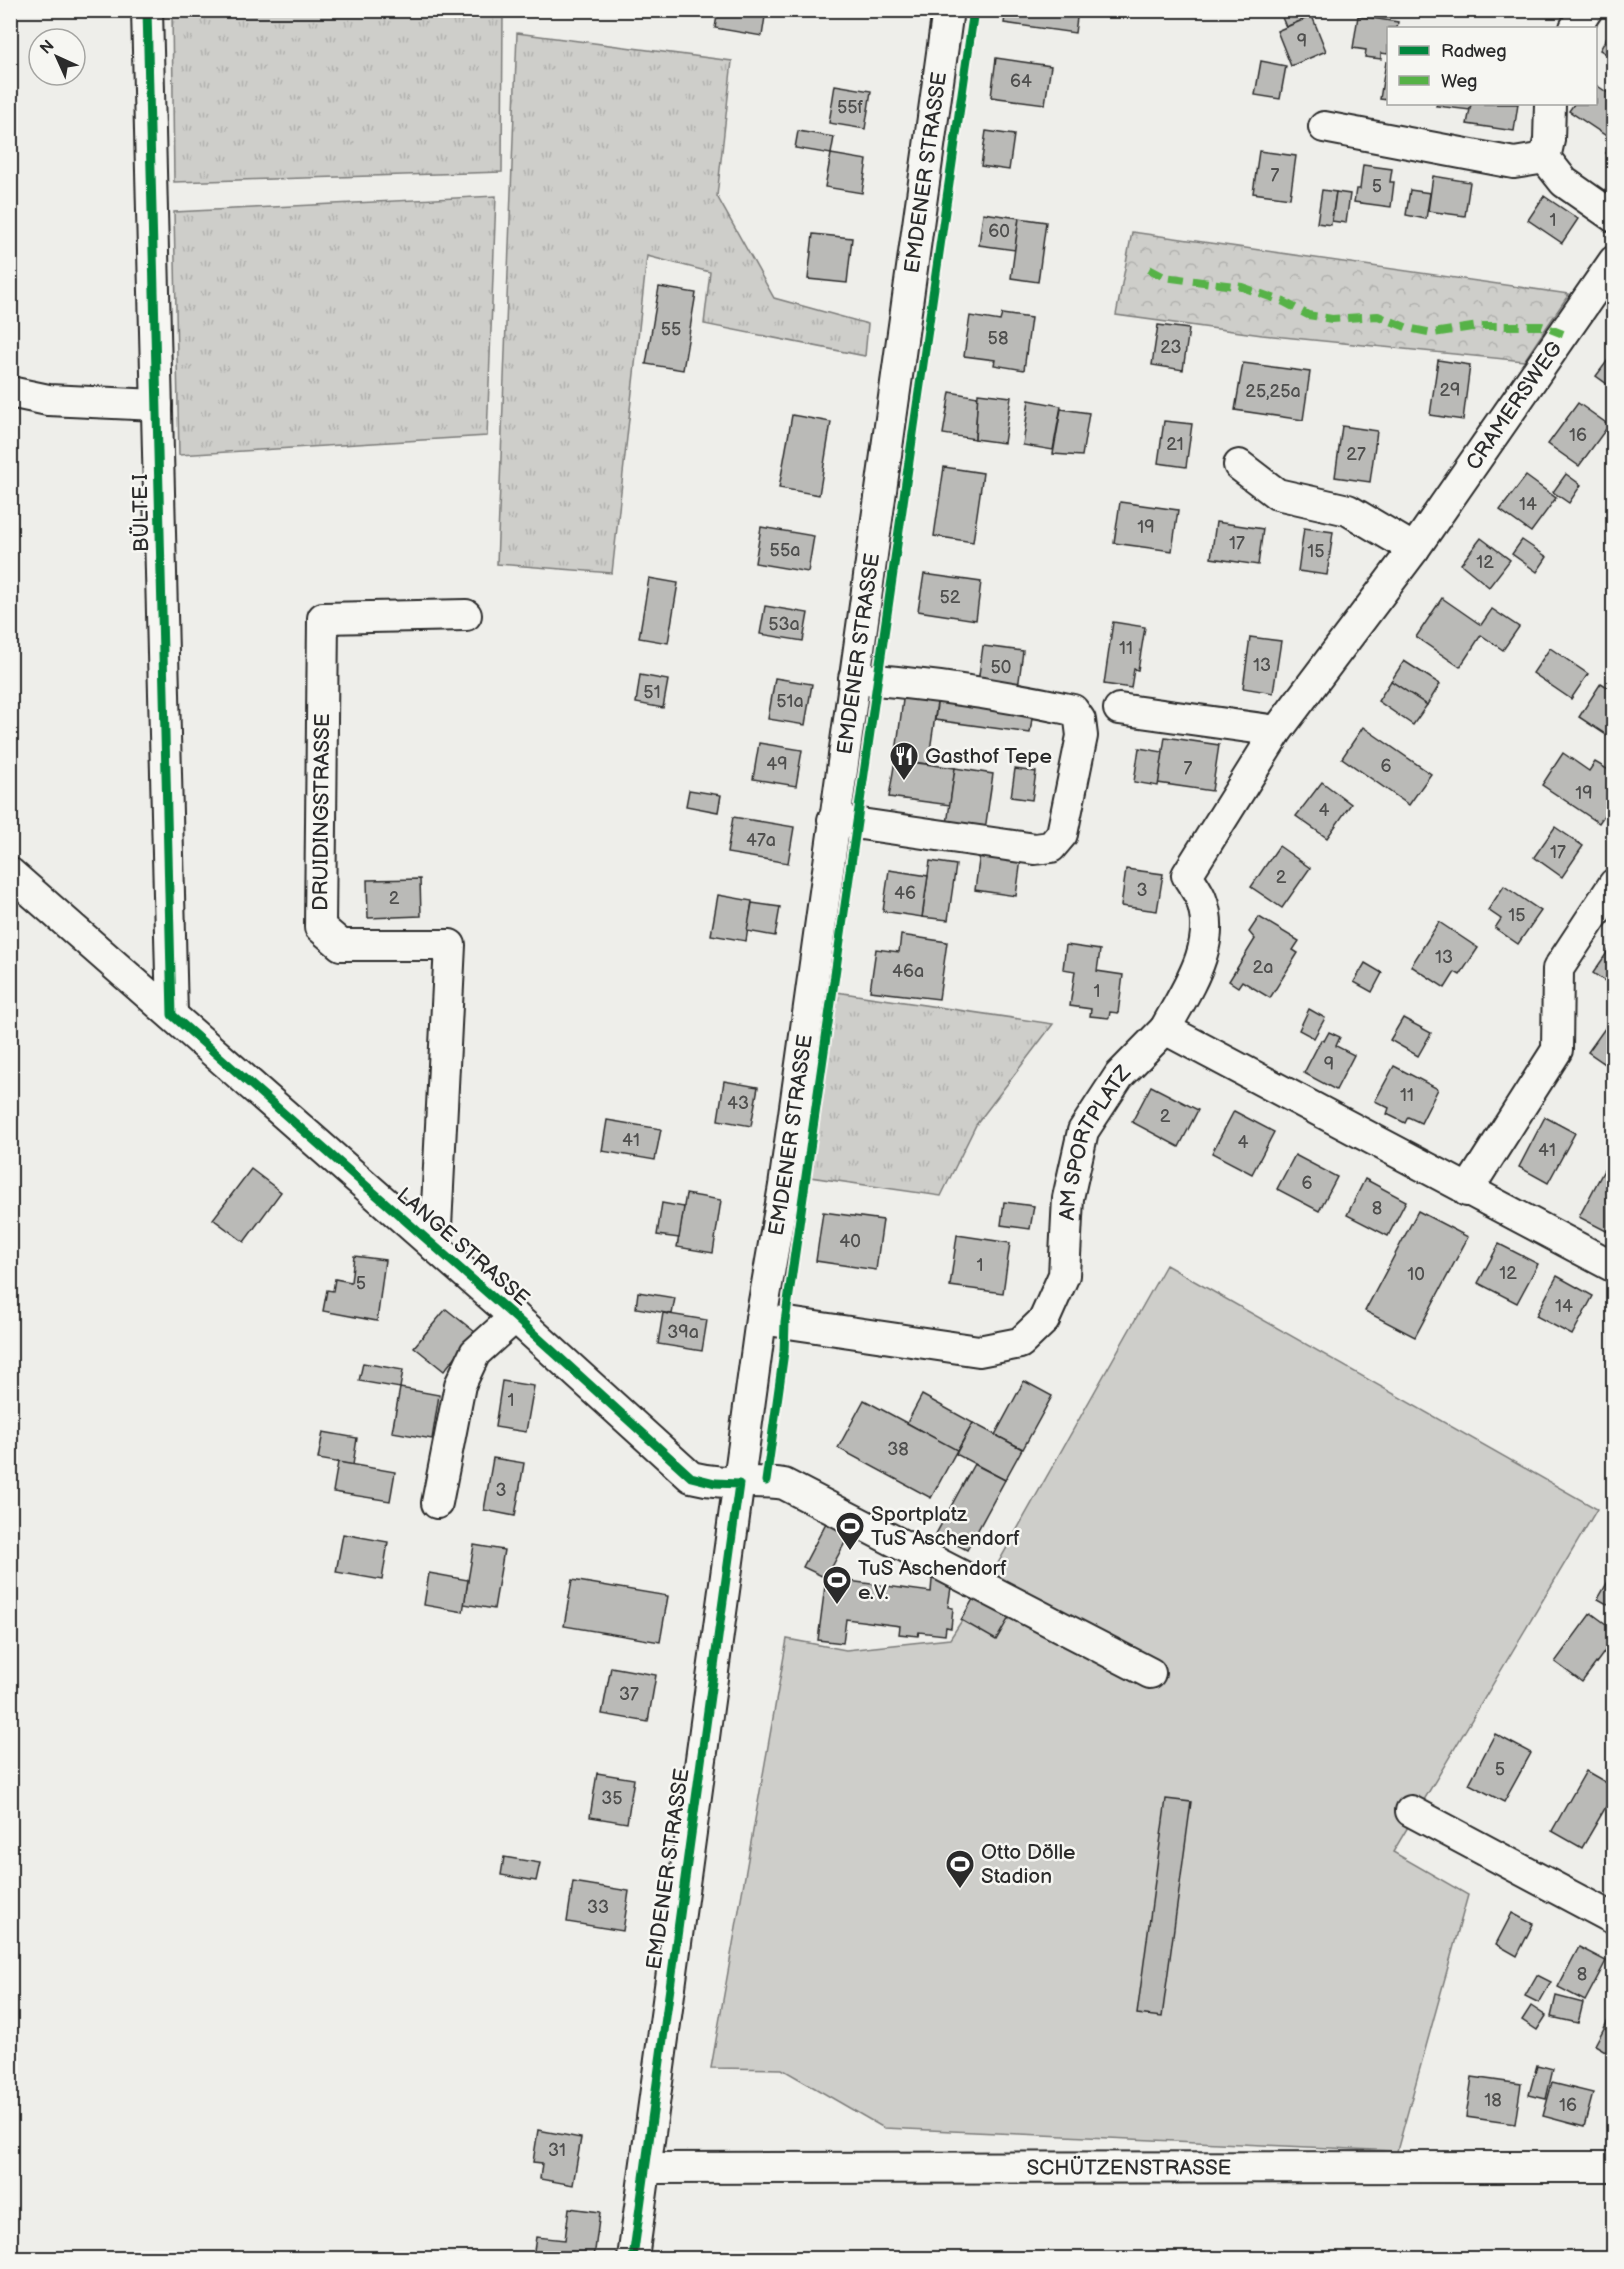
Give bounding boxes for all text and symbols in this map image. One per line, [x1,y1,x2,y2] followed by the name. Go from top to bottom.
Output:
[27,27,87,87] north arrow
[1387,27,1597,105] legend
[1297,31,1307,52] house number: 9
[36,36,58,58] text: N
[1441,41,1507,62] text: Radweg
[899,70,952,275] street label: EMDENER STRASSE
[1010,71,1032,92] house number: 64
[1441,71,1477,92] text: Weg
[837,97,864,118] house number: 55f
[1271,165,1280,186] house number: 7
[1372,176,1382,197] house number: 5
[1550,210,1556,231] house number: 1
[988,221,1010,242] house number: 60
[661,319,681,340] house number: 55
[988,328,1008,349] house number: 58
[1460,336,1567,475] street label: CRAMERSWEG
[1160,337,1182,358] house number: 23
[1439,380,1461,401] house number: 29
[1245,381,1301,402] house number: 25,25a
[1569,425,1587,446] house number: 16
[1166,434,1184,455] house number: 21
[1346,444,1366,465] house number: 27
[128,474,154,552] street label: BÜLTE I
[1519,494,1537,515] house number: 14
[1137,517,1155,538] house number: 19
[1229,533,1245,554] house number: 17
[770,540,800,561] house number: 55a
[1307,541,1325,562] house number: 15
[832,552,885,756] street label: EMDENER STRASSE
[1476,552,1494,573] house number: 12
[940,587,961,608] house number: 52
[768,614,800,635] house number: 53a
[1119,638,1133,659] house number: 11
[1253,655,1271,676] house number: 13
[991,657,1011,678] house number: 50
[643,682,661,703] house number: 51
[776,691,804,712] house number: 51a
[308,713,335,911] street label: DRUIDINGSTRASSE
[888,740,920,782] restaurant icon: Gasthof Tepe
[925,744,1052,769] place label: Gasthof Tepe
[766,754,788,775] house number: 49
[1381,756,1392,777] house number: 6
[1184,758,1193,779] house number: 7
[1575,783,1593,804] house number: 19
[1319,800,1330,821] house number: 4
[746,830,776,851] house number: 47a
[1550,842,1566,863] house number: 17
[1276,867,1287,888] house number: 2
[1136,880,1148,901] house number: 3
[894,883,916,904] house number: 46
[389,888,400,909] house number: 2
[1508,905,1526,926] house number: 15
[1435,947,1453,968] house number: 13
[1253,957,1273,978] house number: 2a
[892,961,924,982] house number: 46a
[1094,981,1100,1002] house number: 1
[763,1033,817,1238] street label: EMDENER STRASSE
[1324,1054,1334,1075] house number: 9
[1054,1060,1135,1221] street label: AM SPORTPLATZ
[1400,1085,1414,1106] house number: 11
[727,1093,749,1114] house number: 43
[1160,1106,1171,1127] house number: 2
[622,1130,640,1151] house number: 41
[1238,1132,1249,1153] house number: 4
[1538,1140,1556,1161] house number: 41
[1302,1173,1313,1194] house number: 6
[392,1183,534,1311] street label: LANGE STRASSE
[1372,1198,1382,1219] house number: 8
[839,1231,861,1252] house number: 40
[977,1255,983,1276] house number: 1
[1499,1263,1517,1284] house number: 12
[1407,1264,1425,1285] house number: 10
[356,1273,366,1294] house number: 5
[1555,1296,1573,1317] house number: 14
[667,1322,699,1343] house number: 39a
[508,1390,514,1411] house number: 1
[887,1439,909,1460] house number: 38
[495,1480,507,1501] house number: 3
[871,1502,1020,1551] place label: Sportplatz TuS Aschendorf
[834,1510,866,1552] sports icon: Sportplatz TuS Aschendorf
[858,1556,1007,1605] place label: TuS Aschendorf e.V.
[821,1564,853,1606] sports icon: TuS Aschendorf e.V.
[619,1684,639,1705] house number: 37
[1495,1759,1505,1780] house number: 5
[642,1767,694,1971] street label: EMDENER STRASSE
[601,1788,623,1809] house number: 35
[981,1840,1075,1889] place label: Otto Dölle Stadion
[944,1848,976,1890] sports icon: Otto Dölle Stadion
[587,1897,609,1918] house number: 33
[1577,1964,1587,1985] house number: 8
[1484,2090,1502,2111] house number: 18
[1559,2095,1577,2116] house number: 16
[548,2140,566,2161] house number: 31
[1027,2155,1231,2180] street label: SCHÜTZENSTRASSE

